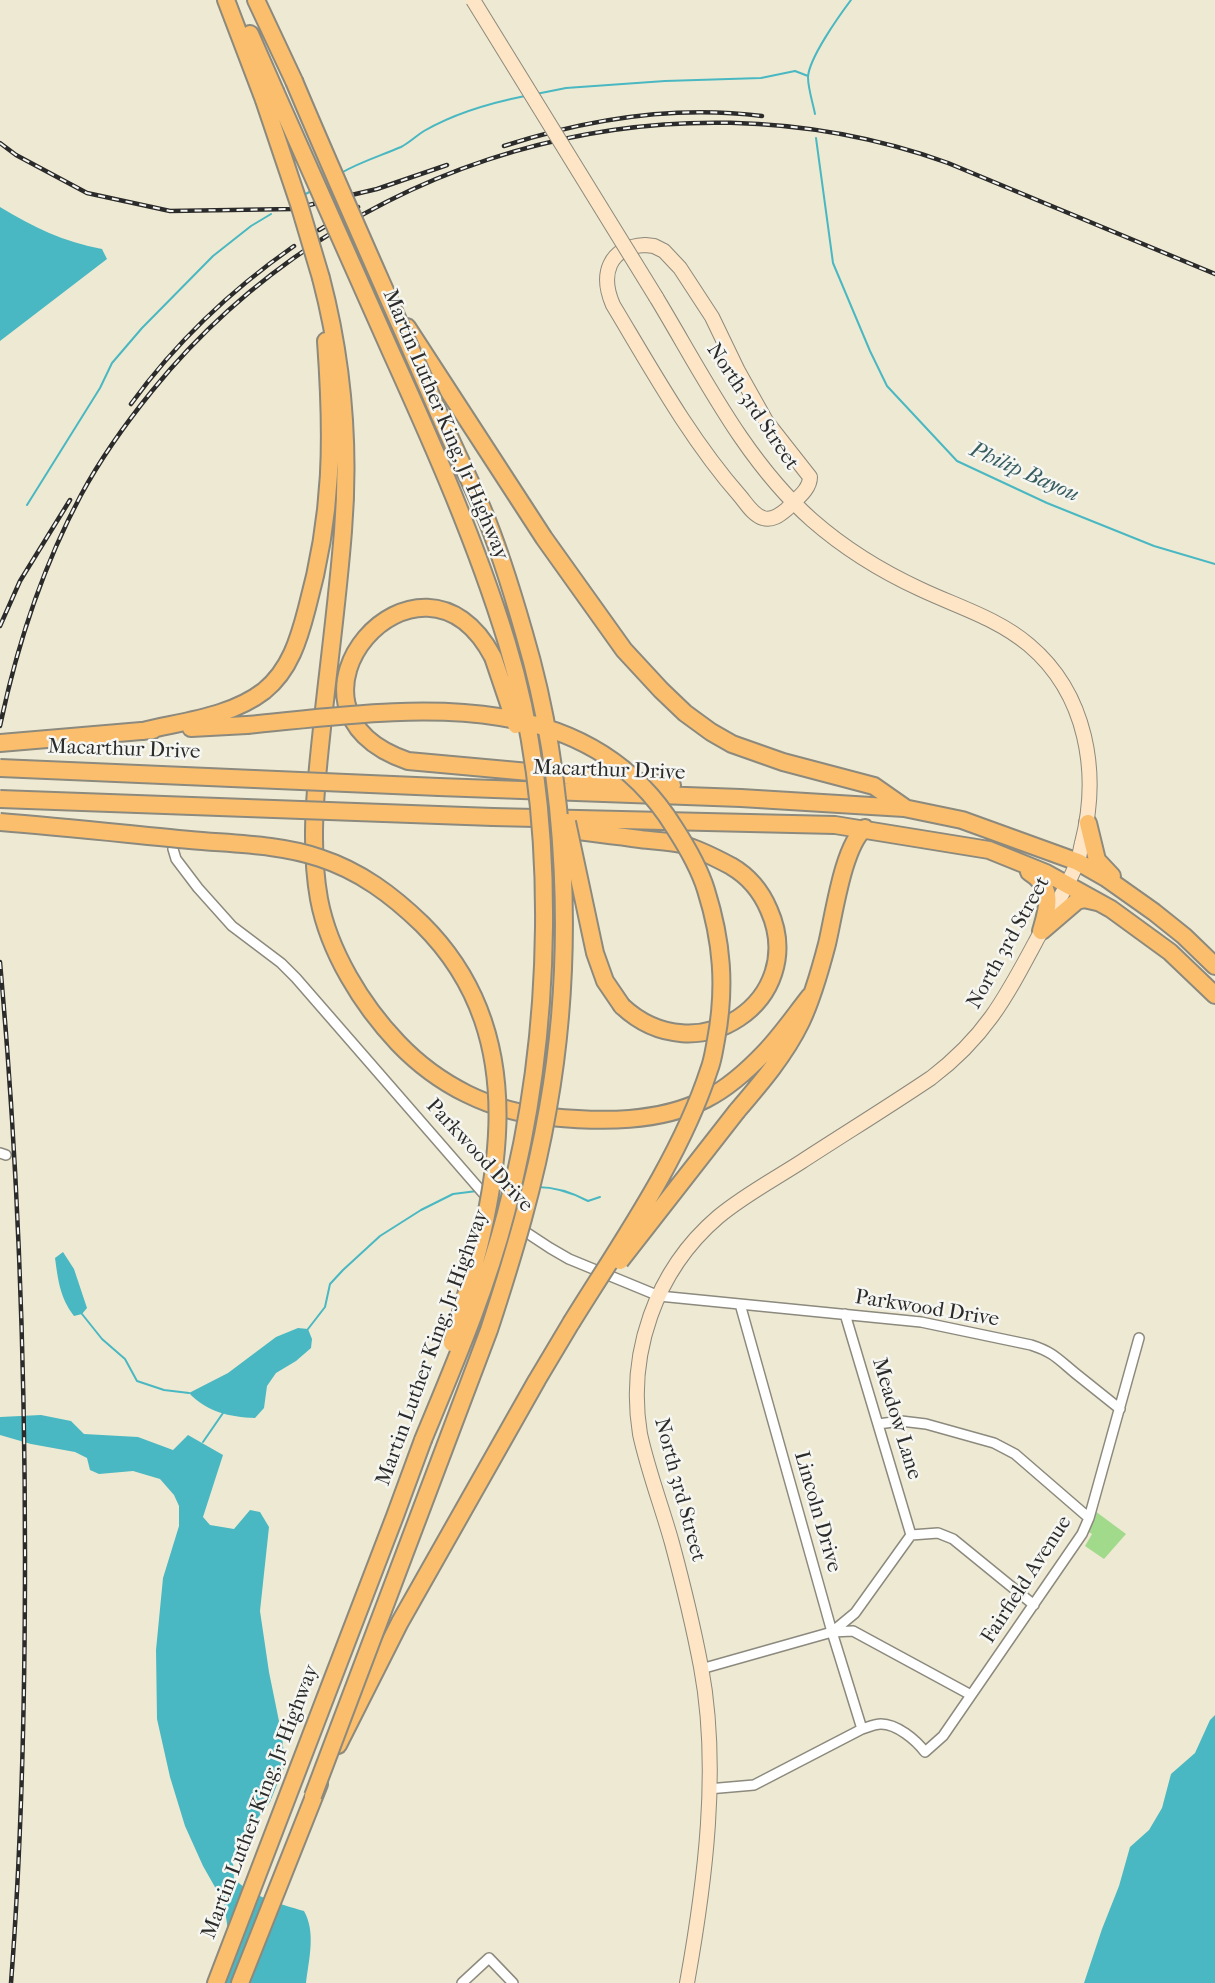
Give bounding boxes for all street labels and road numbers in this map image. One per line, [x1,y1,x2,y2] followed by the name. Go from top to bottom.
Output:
[376,286,514,564] street label: Martin Luther King, Jr Highway
[700,339,804,475] street label: North 3rd Street
[47,735,201,765] street label: Macarthur Drive
[532,756,686,786] street label: Macarthur Drive
[962,872,1056,1014] street label: North 3rd Street
[420,1094,538,1218] street label: Parkwood Drive
[371,1207,495,1489] street label: Martin Luther King, Jr Highway
[853,1285,1001,1333] street label: Parkwood Drive
[866,1355,926,1483] street label: Meadow Lane
[648,1415,710,1565] street label: North 3rd Street
[788,1449,846,1575] street label: Lincoln Drive
[976,1511,1078,1649] street label: Fairfield Avenue
[197,1661,325,1943] street label: Martin Luther King, Jr Highway

